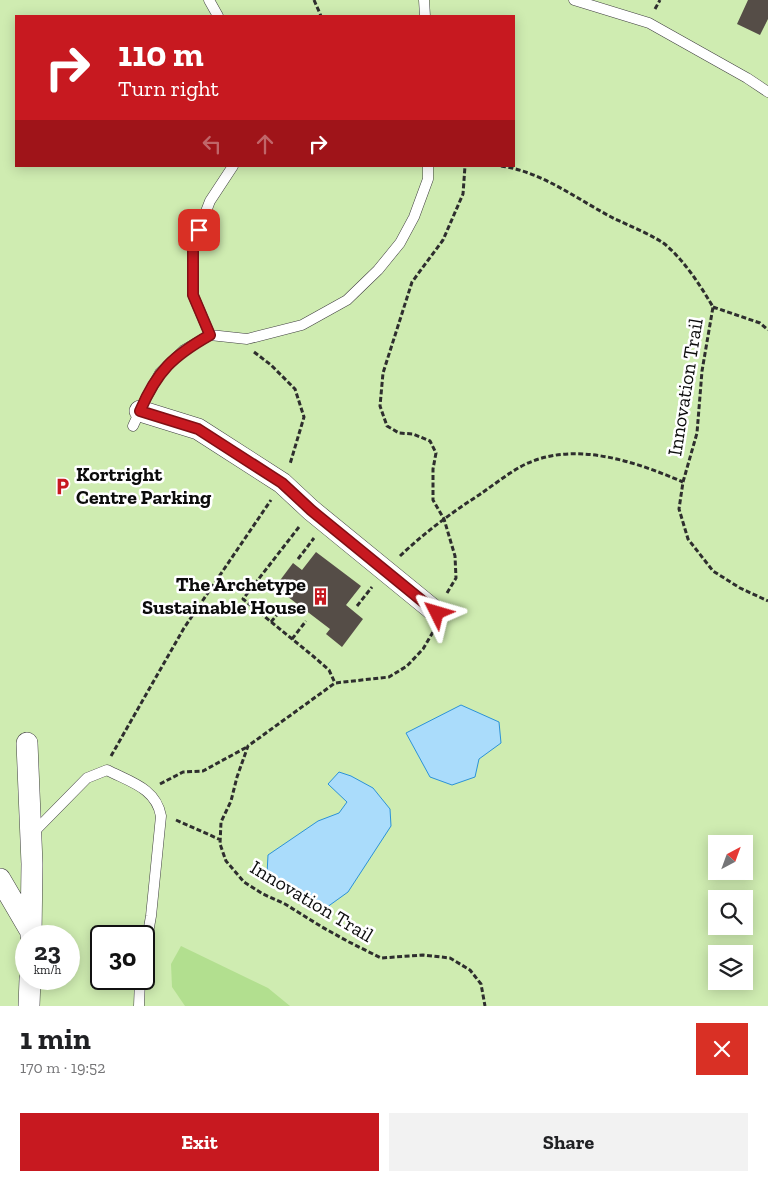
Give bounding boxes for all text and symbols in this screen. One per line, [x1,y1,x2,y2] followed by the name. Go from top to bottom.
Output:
[118,33,204,75] text: 110 m
[35,35,100,100] icon: right
[118,75,219,102] text: Turn right
[198,130,226,158] icon: left
[251,130,279,158] icon: ahead
[304,130,332,158] icon: right
[178,209,220,251] pin
[185,216,213,244] icon: arrive
[662,316,708,458] street label: Innovation Trail
[76,462,212,509] place label: Kortright Centre Parking
[52,476,72,496] parking icon: Kortright Centre Parking
[142,572,306,619] place label: The Archetype Sustainable House
[310,586,330,606] building icon: The Archetype Sustainable House
[410,586,462,638] position arrow
[708,835,752,880] north arrow
[708,835,753,990] map controls
[246,855,378,947] street label: Innovation Trail
[708,890,753,935] button: search
[90,925,155,990] speed limit sign: 30
[34,936,61,966] text: 23
[708,945,753,990] button: layers
[34,963,61,977] text: km/h
[20,1021,91,1057] text: 1 min
[696,1023,748,1075] button: close
[20,1058,106,1077] text: 170 m · 19:52
[20,1113,379,1171] button: Exit
[389,1113,748,1171] button: Share

